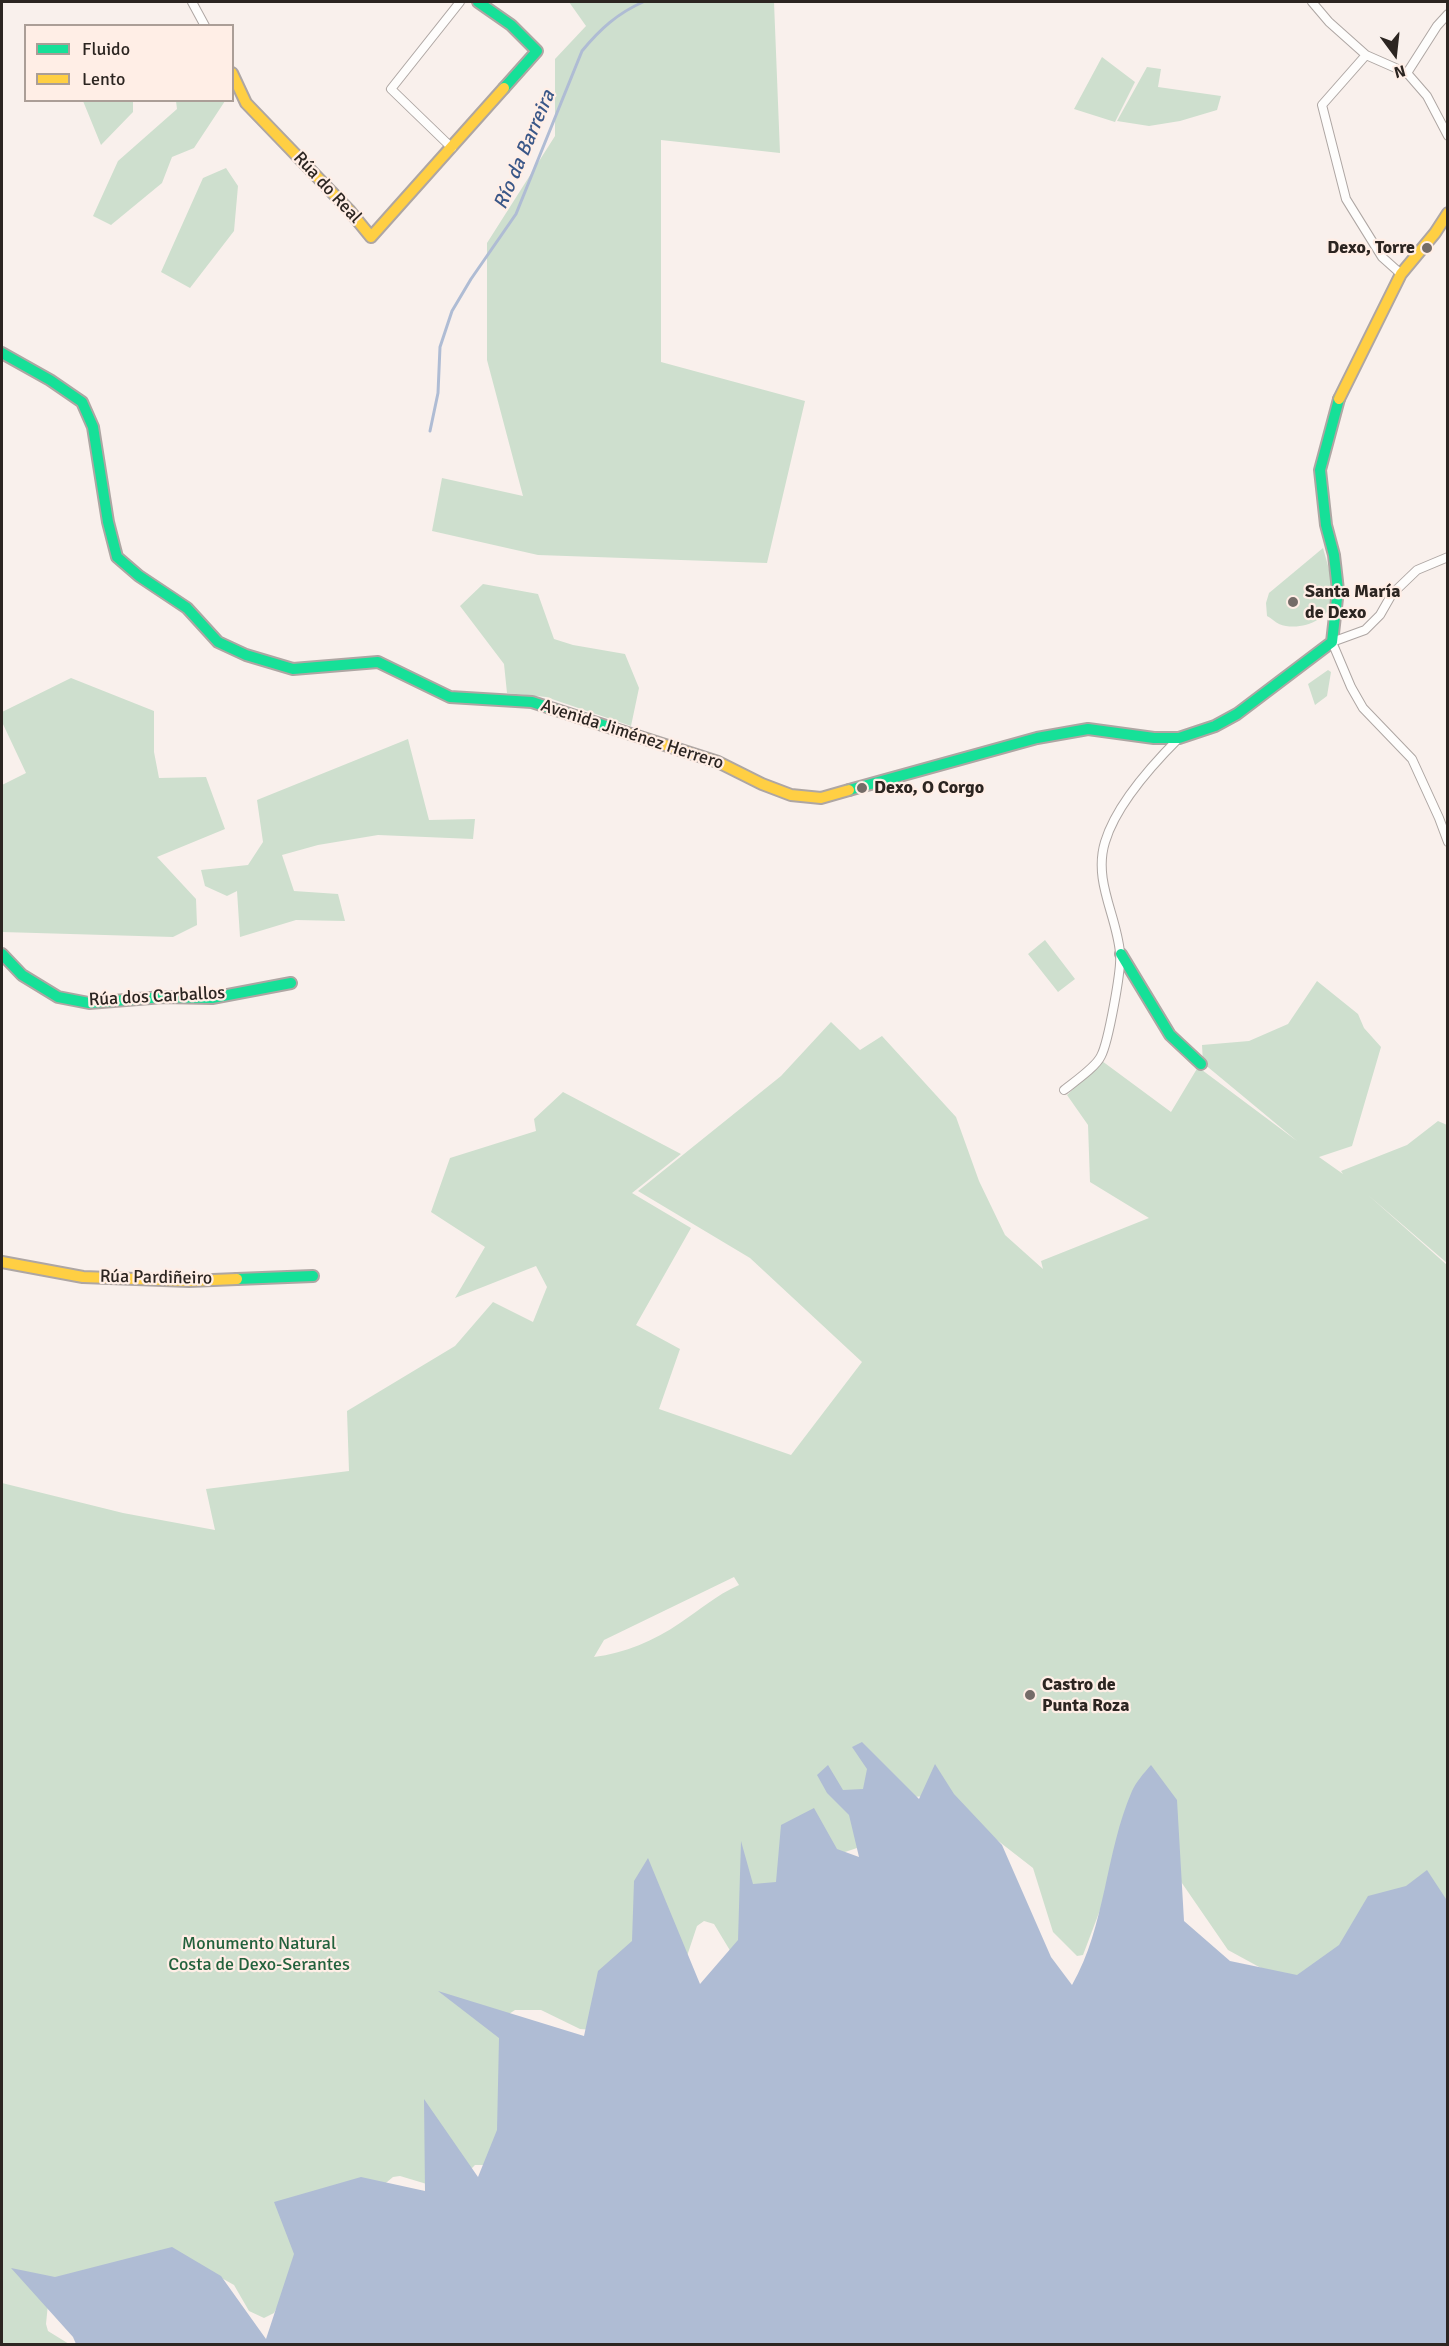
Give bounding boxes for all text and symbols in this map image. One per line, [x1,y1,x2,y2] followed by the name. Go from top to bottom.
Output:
[24,24,234,102] legend
[1365,24,1425,84] north arrow
[82,38,130,60] text: Fluido
[1392,60,1408,82] text: N
[82,68,125,90] text: Lento
[489,87,561,213] water label: Río da Barreira
[288,148,366,228] street label: Rúa do Real
[1327,237,1415,259] place label: Dexo, Torre
[1420,241,1434,255] marker: Dexo, Torre
[1305,581,1400,624] place label: Santa María de Dexo
[1286,595,1300,609] marker: Santa María de Dexo
[538,695,726,775] street label: Avenida Jiménez Herrero
[874,777,984,799] place label: Dexo, O Corgo
[855,781,869,795] marker: Dexo, O Corgo
[88,983,226,1011] street label: Rúa dos Carballos
[100,1266,212,1290] street label: Rúa Pardiñeiro
[1042,1674,1129,1716] place label: Castro de Punta Roza
[1023,1688,1037,1702] marker: Castro de Punta Roza
[168,1933,350,1976] park label: Monumento Natural Costa de Dexo-Serantes

